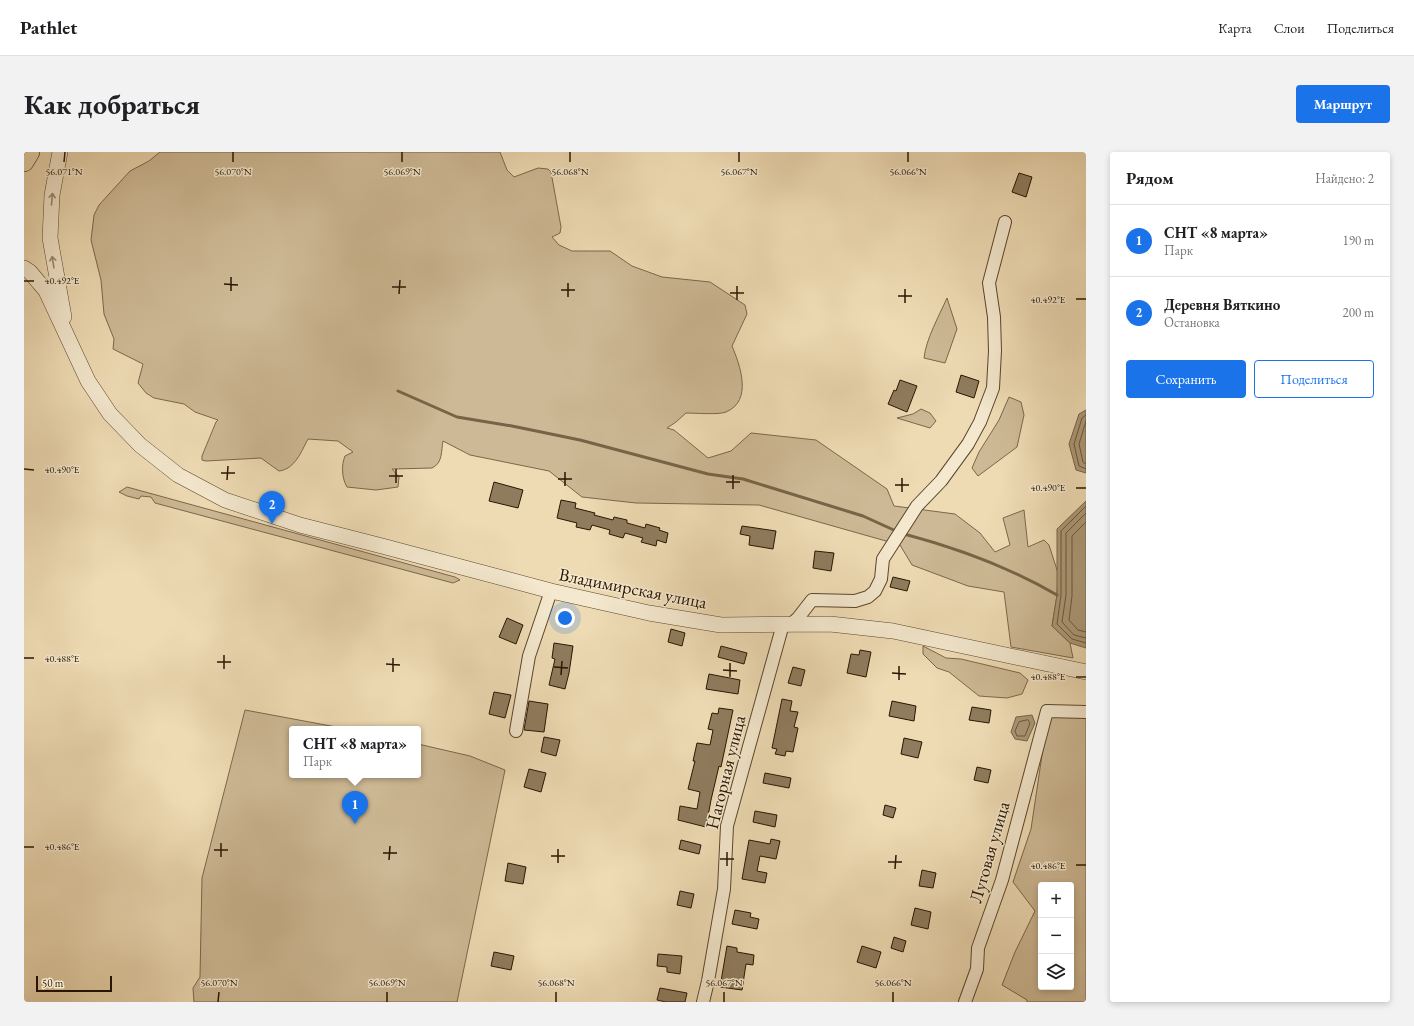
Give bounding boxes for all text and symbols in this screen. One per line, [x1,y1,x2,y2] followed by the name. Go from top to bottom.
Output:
[20,15,77,40] text: Pathlet
[1218,19,1252,37] text: Карта
[1274,19,1305,37] text: Слои
[1327,19,1394,37] text: Поделиться
[1296,85,1390,123] button: Маршрут
[24,86,200,122] text: Как добраться
[45,165,83,178] text: 56.071°N
[214,165,252,178] text: 56.070°N
[383,165,421,178] text: 56.069°N
[551,165,589,178] text: 56.068°N
[720,165,758,178] text: 56.067°N
[889,165,927,178] text: 56.066°N
[1126,167,1174,189] text: Рядом
[1315,170,1374,187] text: Найдено: 2
[48,193,56,206] one-way arrow
[1164,223,1268,242] text: СНТ «8 марта»
[1136,232,1142,249] text: 1
[1343,232,1374,249] text: 190 m
[1164,242,1193,259] text: Парк
[49,256,57,269] one-way arrow
[45,274,80,287] text: 40.492°E
[1031,293,1066,306] text: 40.492°E
[1164,295,1280,314] text: Деревня Вяткино
[1136,304,1142,321] text: 2
[1343,304,1374,321] text: 200 m
[1164,314,1220,331] text: Остановка
[1126,360,1246,398] button: Сохранить
[1254,360,1374,398] button: Поделиться
[45,463,80,476] text: 40.490°E
[1031,481,1066,494] text: 40.490°E
[259,491,285,524] pin: 2
[557,562,710,614] street label: Владимирская улица
[555,608,575,628] your location
[45,652,80,665] text: 40.488°E
[1031,670,1066,683] text: 40.488°E
[700,712,750,831] street label: Нагорная улица
[289,726,421,778] popup
[303,734,407,753] text: СНТ «8 марта»
[303,753,332,770] text: Парк
[342,791,368,824] pin: 1
[964,798,1015,905] street label: Луговая улица
[45,840,80,853] text: 40.486°E
[1031,859,1066,872] text: 40.486°E
[1038,882,1074,990] map controls
[1038,882,1074,918] button: +
[1038,918,1074,954] button: −
[1038,954,1074,990] button: layers
[36,974,112,993] scale bar
[42,976,63,990] text: 50 m
[200,976,238,989] text: 56.070°N
[368,976,406,989] text: 56.069°N
[537,976,575,989] text: 56.068°N
[705,976,743,989] text: 56.067°N
[874,976,912,989] text: 56.066°N

